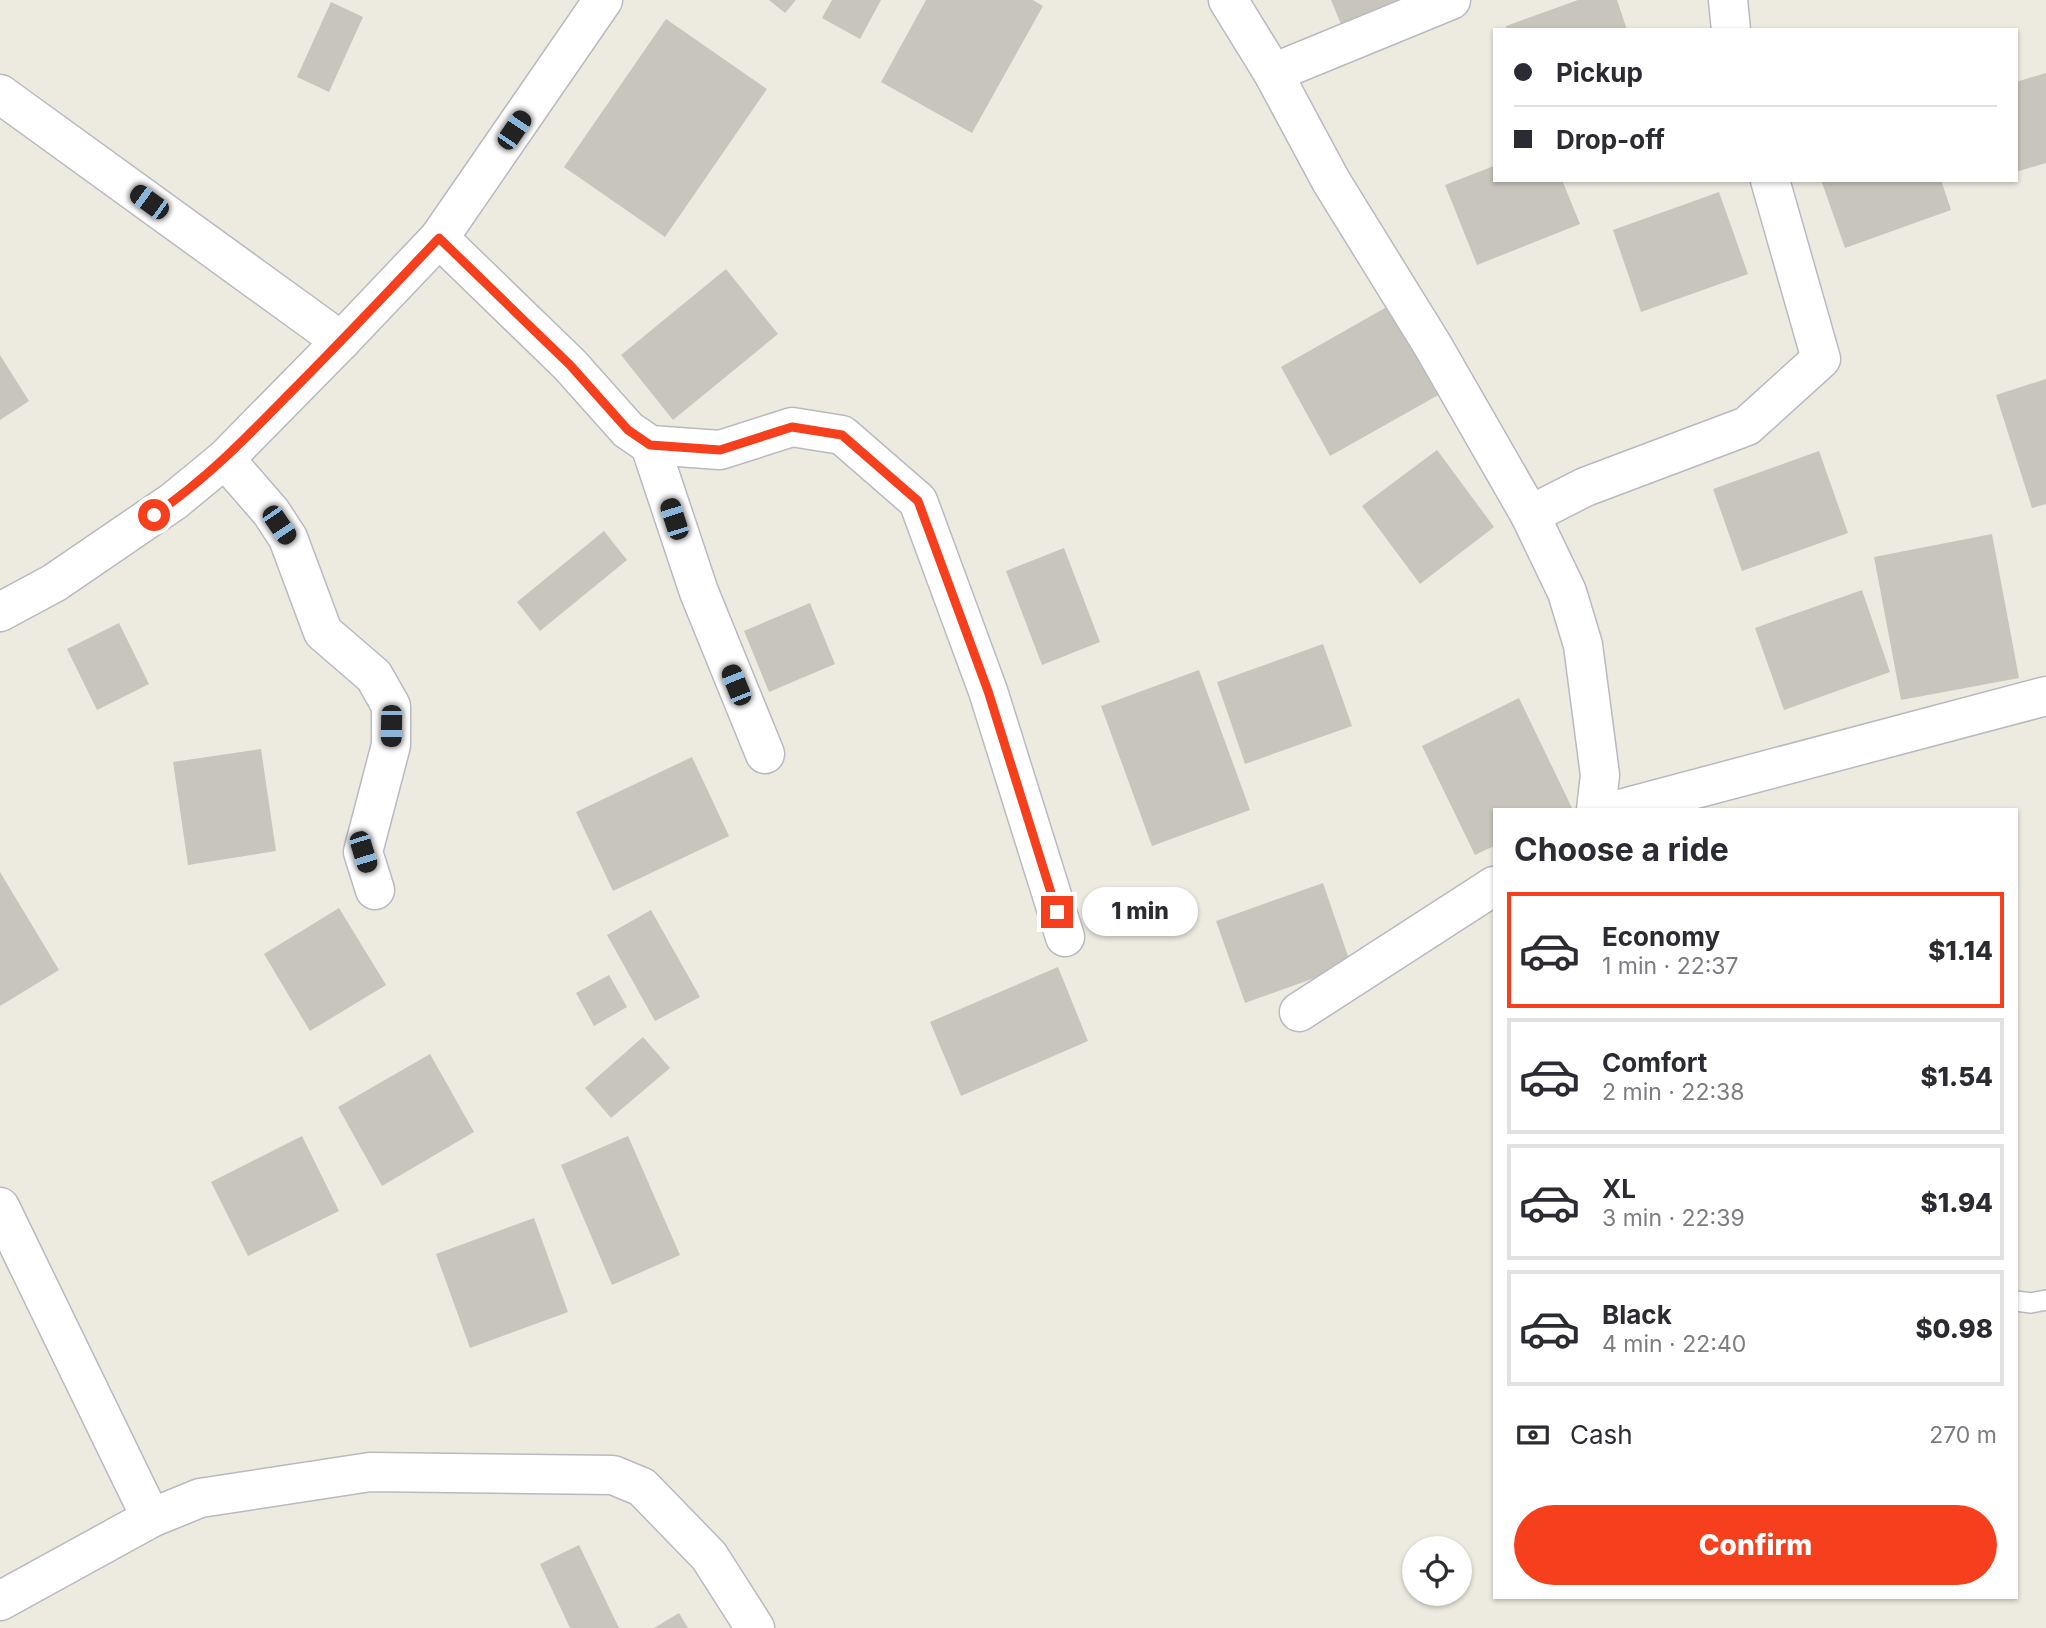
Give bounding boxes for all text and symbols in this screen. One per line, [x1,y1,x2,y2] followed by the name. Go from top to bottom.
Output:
[1556,57,1643,88] text: Pickup
[494,107,535,153] car
[1556,124,1665,155] text: Drop-off
[126,181,173,223] car
[658,496,691,542] car
[138,499,170,531] route start
[259,502,300,548] car
[719,662,754,708] car
[381,705,402,747] car
[347,829,380,875] car
[1514,830,1729,869] text: Choose a ride
[1082,888,1197,936] callout: 1 min
[1041,896,1073,928] route end
[1111,897,1169,925] text: 1 min
[1518,919,1581,982] icon: car
[1602,921,1720,952] text: Economy
[1928,935,1993,966] text: $1.14
[1602,952,1739,980] text: 1 min · 22:37
[1518,1045,1581,1108] icon: car
[1602,1047,1707,1078] text: Comfort
[1920,1061,1993,1092] text: $1.54
[1602,1078,1744,1106] text: 2 min · 22:38
[1518,1171,1581,1234] icon: car
[1602,1173,1636,1204] text: XL
[1920,1187,1993,1218] text: $1.94
[1602,1204,1745,1232] text: 3 min · 22:39
[1518,1297,1581,1360] icon: car
[1602,1299,1672,1330] text: Black
[1915,1313,1993,1344] text: $0.98
[1602,1330,1746,1358] text: 4 min · 22:40
[1514,1416,1552,1454] icon: cash
[1570,1419,1633,1450] text: Cash
[1929,1421,1997,1449] text: 270 m
[1514,1505,1997,1585] button: Confirm
[1402,1536,1472,1606] map controls
[1402,1536,1472,1606] button: locate

